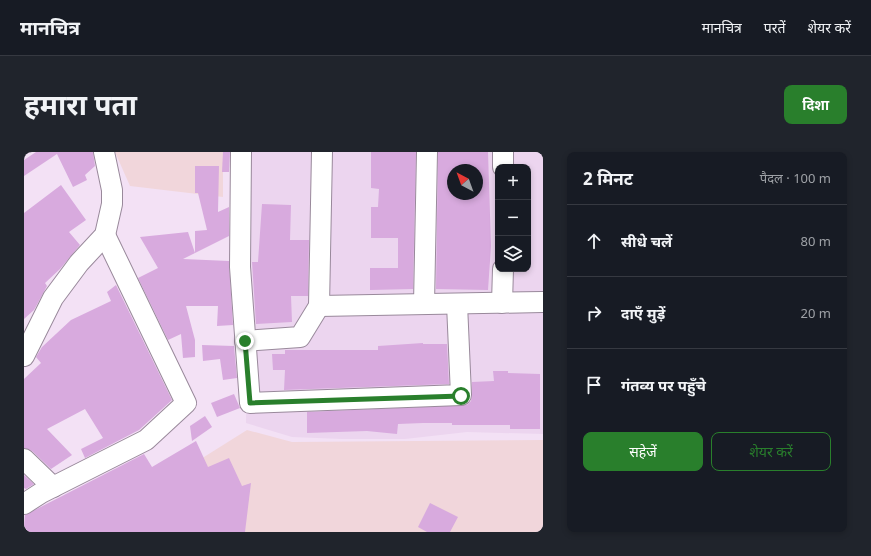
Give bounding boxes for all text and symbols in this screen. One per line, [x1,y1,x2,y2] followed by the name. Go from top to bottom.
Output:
[20,15,80,41] text: मानचित्र
[702,18,742,37] text: मानचित्र
[764,18,786,37] text: परतें
[808,18,851,37] text: शेयर करें
[24,85,137,123] text: हमारा पता
[784,85,847,124] button: दिशा
[447,164,483,200] north arrow
[495,164,531,272] map controls
[495,164,531,200] button: +
[583,167,633,190] text: 2 मिनट
[760,169,831,187] text: पैदल · 100 m
[495,200,531,236] button: −
[583,230,605,252] icon: ahead
[621,231,672,251] text: सीधे चलें
[801,232,831,250] text: 80 m
[495,236,531,272] button: layers
[583,302,605,324] icon: right
[621,303,665,323] text: दाएँ मुड़ें
[801,304,831,322] text: 20 m
[236,332,254,350] route end
[583,374,605,396] icon: arrive
[621,375,706,395] text: गंतव्य पर पहुँचे
[452,387,470,405] route start
[583,432,703,471] button: सहेजें
[711,432,831,471] button: शेयर करें

